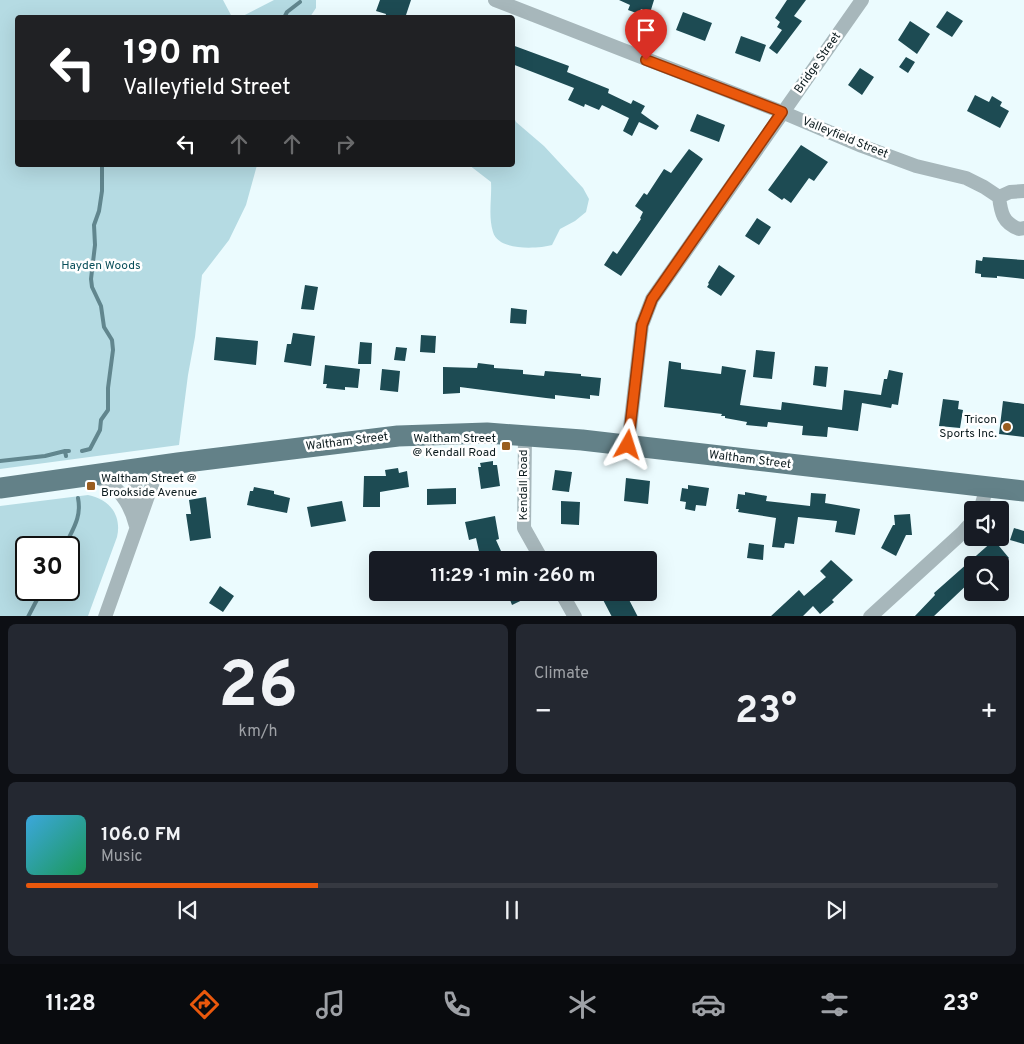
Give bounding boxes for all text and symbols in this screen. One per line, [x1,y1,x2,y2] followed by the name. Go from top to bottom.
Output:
[625,9,667,60] pin
[632,16,660,44] icon: arrive
[791,29,845,97] street label: Bridge Street
[123,32,221,76] text: 190 m
[40,35,105,100] icon: left
[123,75,291,102] text: Valleyfield Street
[800,113,890,163] street label: Valleyfield Street
[172,130,200,158] icon: left
[225,130,253,158] icon: ahead
[278,130,306,158] icon: ahead
[331,130,359,158] icon: right
[61,258,141,274] park label: Hayden Woods
[939,412,997,442] place label: Tricon Sports Inc.
[601,418,653,470] position arrow
[1001,421,1013,433] marker: Tricon Sports Inc.
[305,429,389,455] street label: Waltham Street
[412,431,496,461] place label: Waltham Street @ Kendall Road
[500,440,512,452] marker: Waltham Street @ Kendall Road
[708,447,792,473] street label: Waltham Street
[516,449,532,521] street label: Kendall Road
[101,471,197,501] place label: Waltham Street @ Brookside Avenue
[85,480,97,492] marker: Waltham Street @ Brookside Avenue
[964,501,1009,601] map controls
[964,501,1009,546] button: sound
[15,536,80,601] speed limit sign: 30
[964,556,1009,601] button: search
[431,564,595,588] text: 11:29 · 1 min · 260 m
[218,648,298,730] text: 26
[534,664,589,684] text: Climate
[735,688,797,737] text: 23°
[534,695,552,731] text: −
[980,695,998,731] text: +
[239,722,277,742] text: km/h
[101,823,181,847] text: 106.0 FM
[101,847,142,867] text: Music
[174,896,202,924] icon: previous
[498,896,526,924] icon: pause
[822,896,850,924] icon: next
[187,987,222,1022] icon: directions
[313,987,348,1022] icon: music
[439,987,474,1022] icon: phone
[565,987,600,1022] icon: climate
[691,987,726,1022] icon: car
[817,987,852,1022] icon: filters
[45,991,96,1018] text: 11:28
[943,991,978,1018] text: 23°

